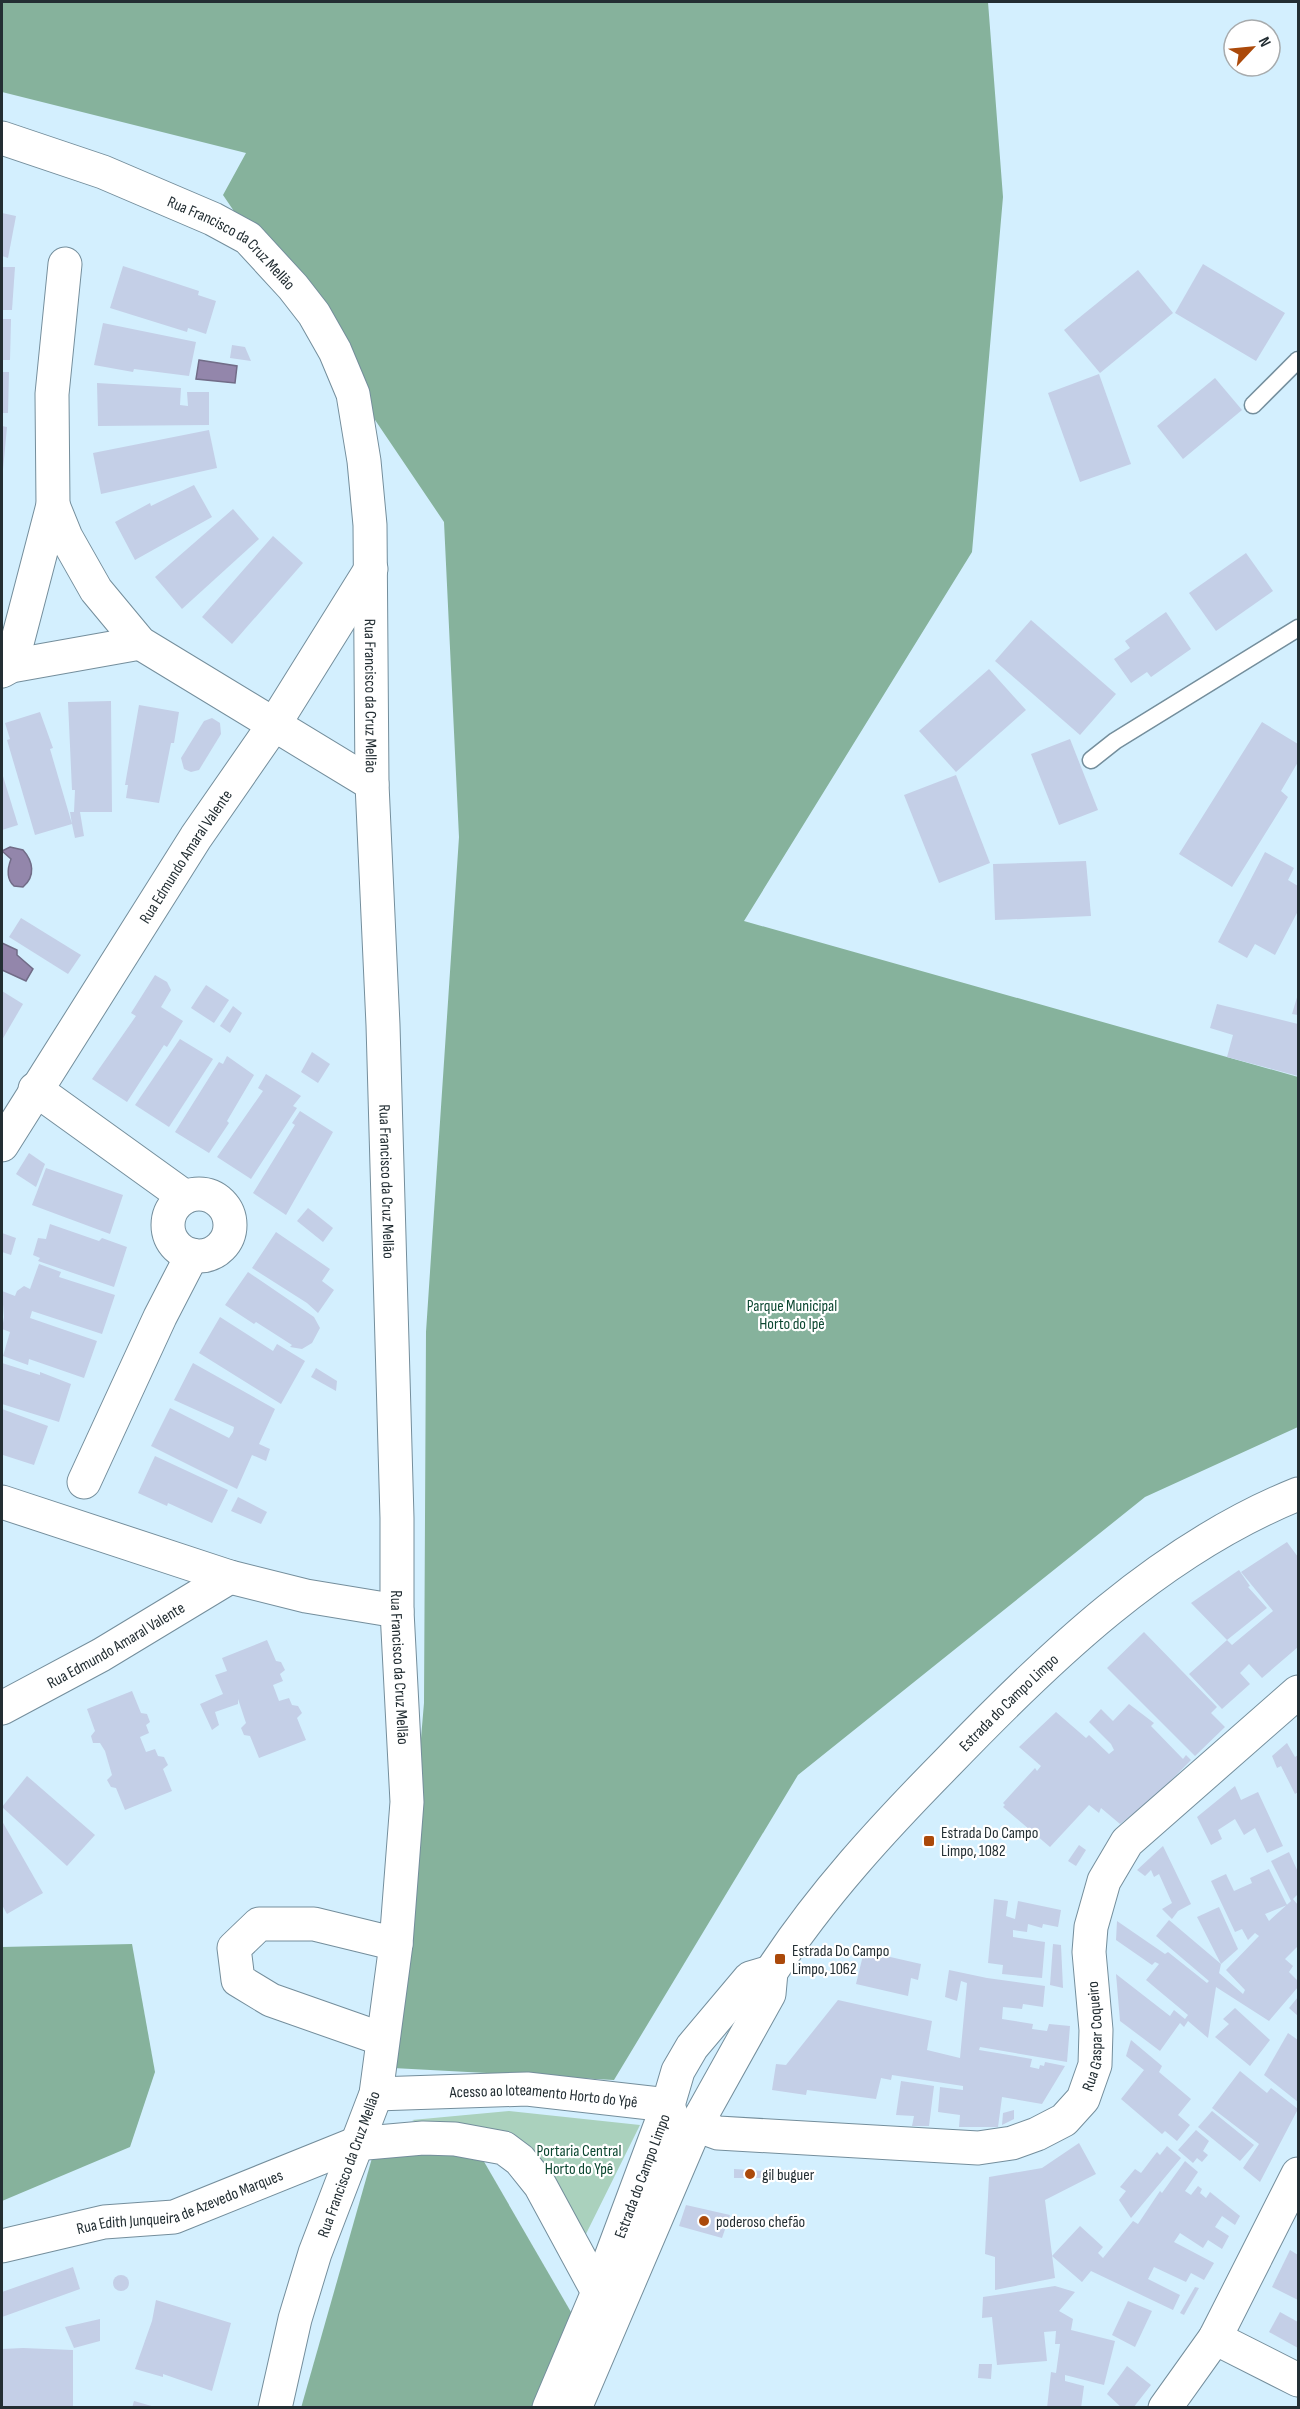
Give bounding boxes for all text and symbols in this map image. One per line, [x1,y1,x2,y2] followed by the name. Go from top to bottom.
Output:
[1222,18,1282,78] north arrow
[1254,34,1275,50] text: N
[164,193,299,294] street label: Rua Francisco da Cruz Mellão
[360,619,380,773] street label: Rua Francisco da Cruz Mellão
[136,786,237,927] street label: Rua Edmundo Amaral Valente
[374,1104,398,1259] street label: Rua Francisco da Cruz Mellão
[747,1297,837,1334] park label: Parque Municipal Horto do Ipê
[386,1590,412,1745] street label: Rua Francisco da Cruz Mellão
[44,1599,189,1693] street label: Rua Edmundo Amaral Valente
[956,1650,1063,1756] street label: Estrada do Campo Limpo
[941,1824,1038,1861] place label: Estrada Do Campo Limpo, 1082
[922,1834,936,1848] marker: Estrada Do Campo Limpo, 1082
[792,1942,889,1979] place label: Estrada Do Campo Limpo, 1062
[773,1952,787,1966] marker: Estrada Do Campo Limpo, 1062
[1079,1980,1107,2094] street label: Rua Gaspar Coqueiro
[448,2081,639,2112] street label: Acesso ao loteamento Horto do Ypê
[314,2089,385,2240] street label: Rua Francisco da Cruz Mellão
[611,2112,675,2241] street label: Estrada do Campo Limpo
[537,2142,621,2179] park label: Portaria Central Horto do Ypê
[75,2166,286,2239] street label: Rua Edith Junqueira de Azevedo Marques
[762,2166,815,2185] place label: gil buguer
[743,2167,757,2181] marker: gil buguer
[716,2213,805,2232] place label: poderoso chefão
[697,2214,711,2228] marker: poderoso chefão

